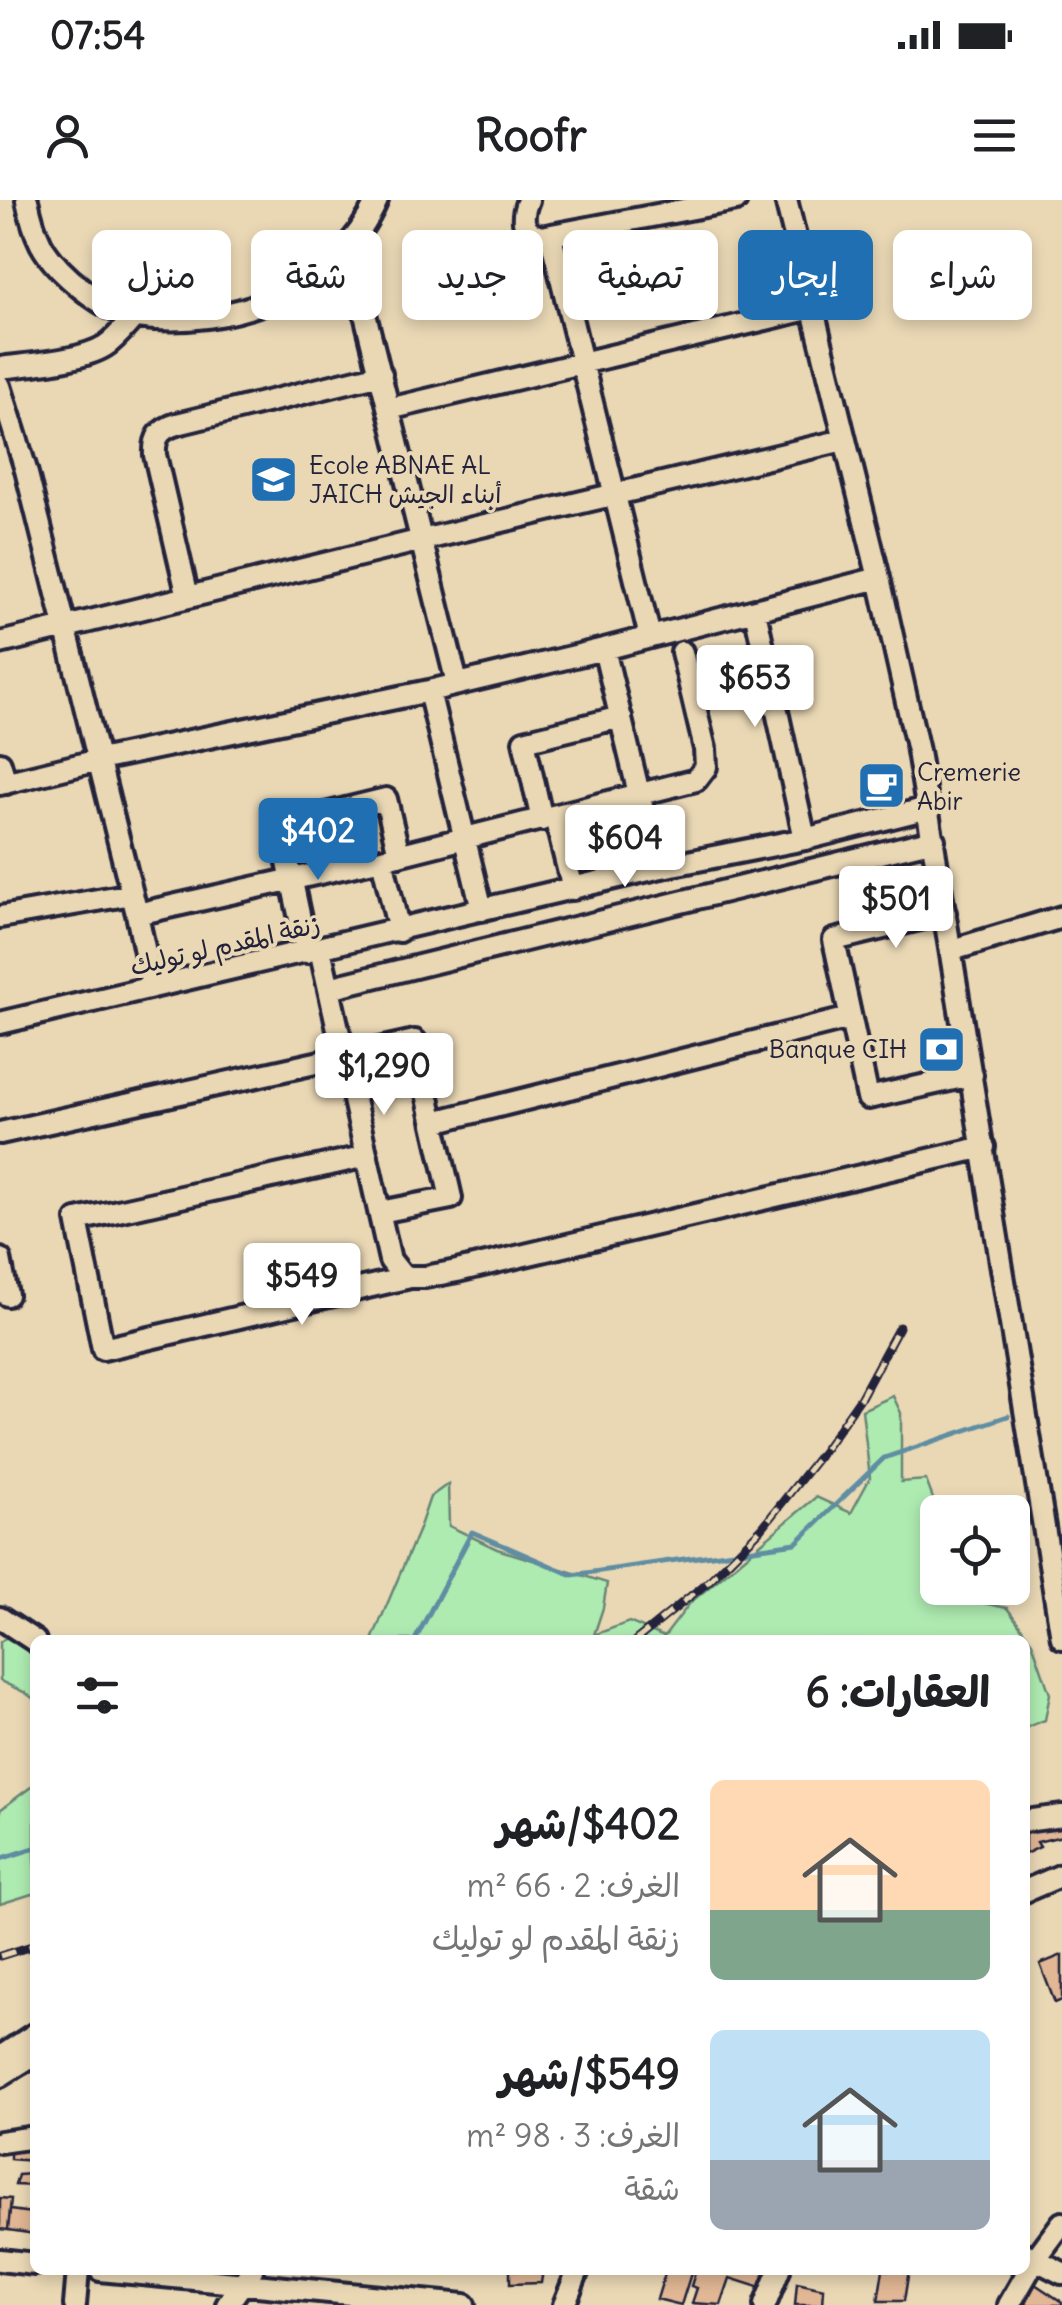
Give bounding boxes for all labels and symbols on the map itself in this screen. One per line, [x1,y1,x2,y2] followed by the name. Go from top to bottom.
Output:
[309,449,501,510] place label: Ecole ABNAE AL JAICH أبناء الجيش
[248,453,300,505] school or university icon: Ecole ABNAE AL JAICH أبناء الجيش
[696,645,814,730] pin: $653
[917,756,1021,817] place label: Cremerie Abir
[856,760,908,812] cafe icon: Cremerie Abir
[259,798,377,883] pin: $402
[566,805,684,890] pin: $604
[837,866,955,951] pin: $501
[127,908,324,985] street label: زنقة المقدم لو توليك
[916,1023,968,1075] bank icon: Banque CIH
[303,1033,465,1118] pin: $1,290
[769,1033,907,1065] place label: Banque CIH
[243,1243,361,1328] pin: $549

